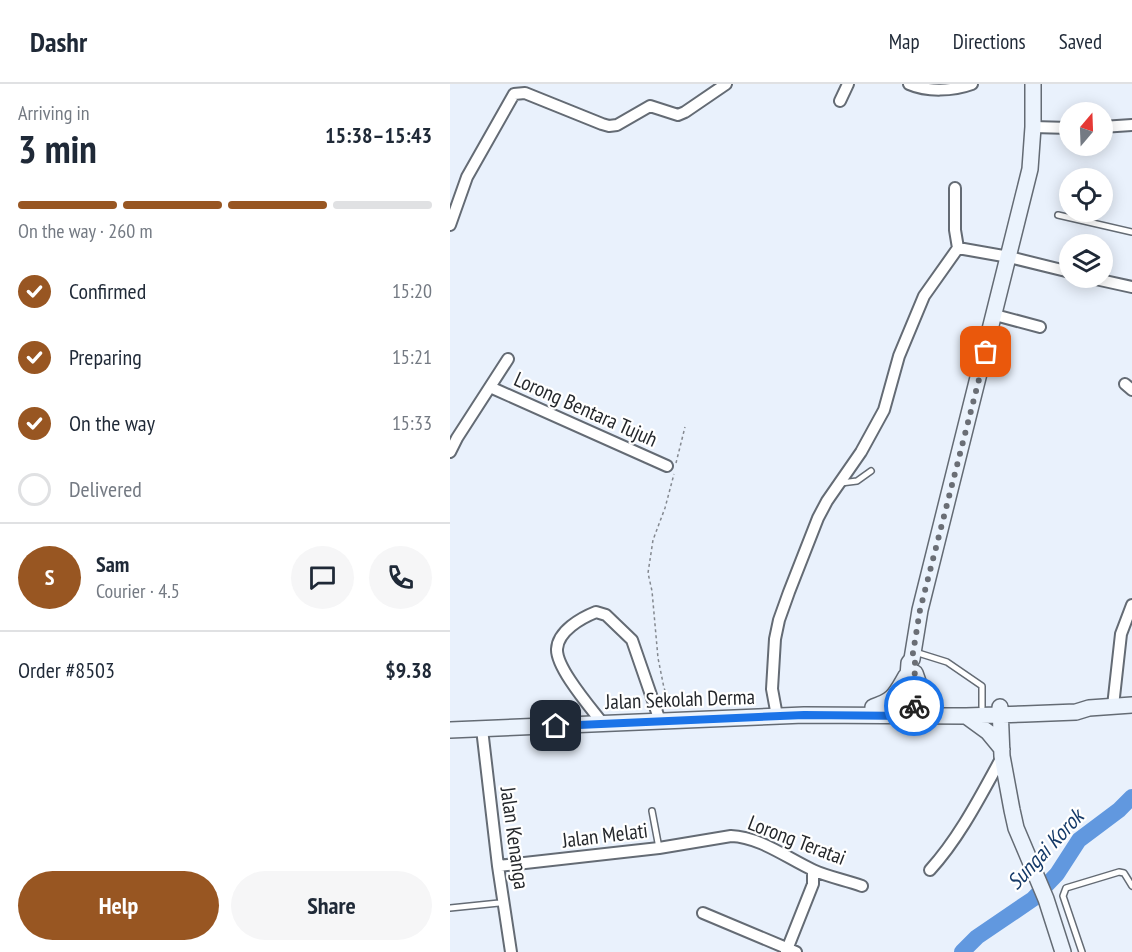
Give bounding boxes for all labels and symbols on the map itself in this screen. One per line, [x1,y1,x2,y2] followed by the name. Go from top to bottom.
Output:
[1059,102,1113,156] north arrow
[960,326,1011,377] pin
[510,365,662,453] street label: Lorong Bentara Tujuh
[884,676,944,736] courier
[604,683,755,715] street label: Jalan Sekolah Derma
[530,700,581,751] pin
[494,784,536,891] street label: Jalan Kenanga
[1001,801,1091,895] water label: Sungai Korok
[744,809,850,871] street label: Lorong Teratai
[560,816,649,854] street label: Jalan Melati

